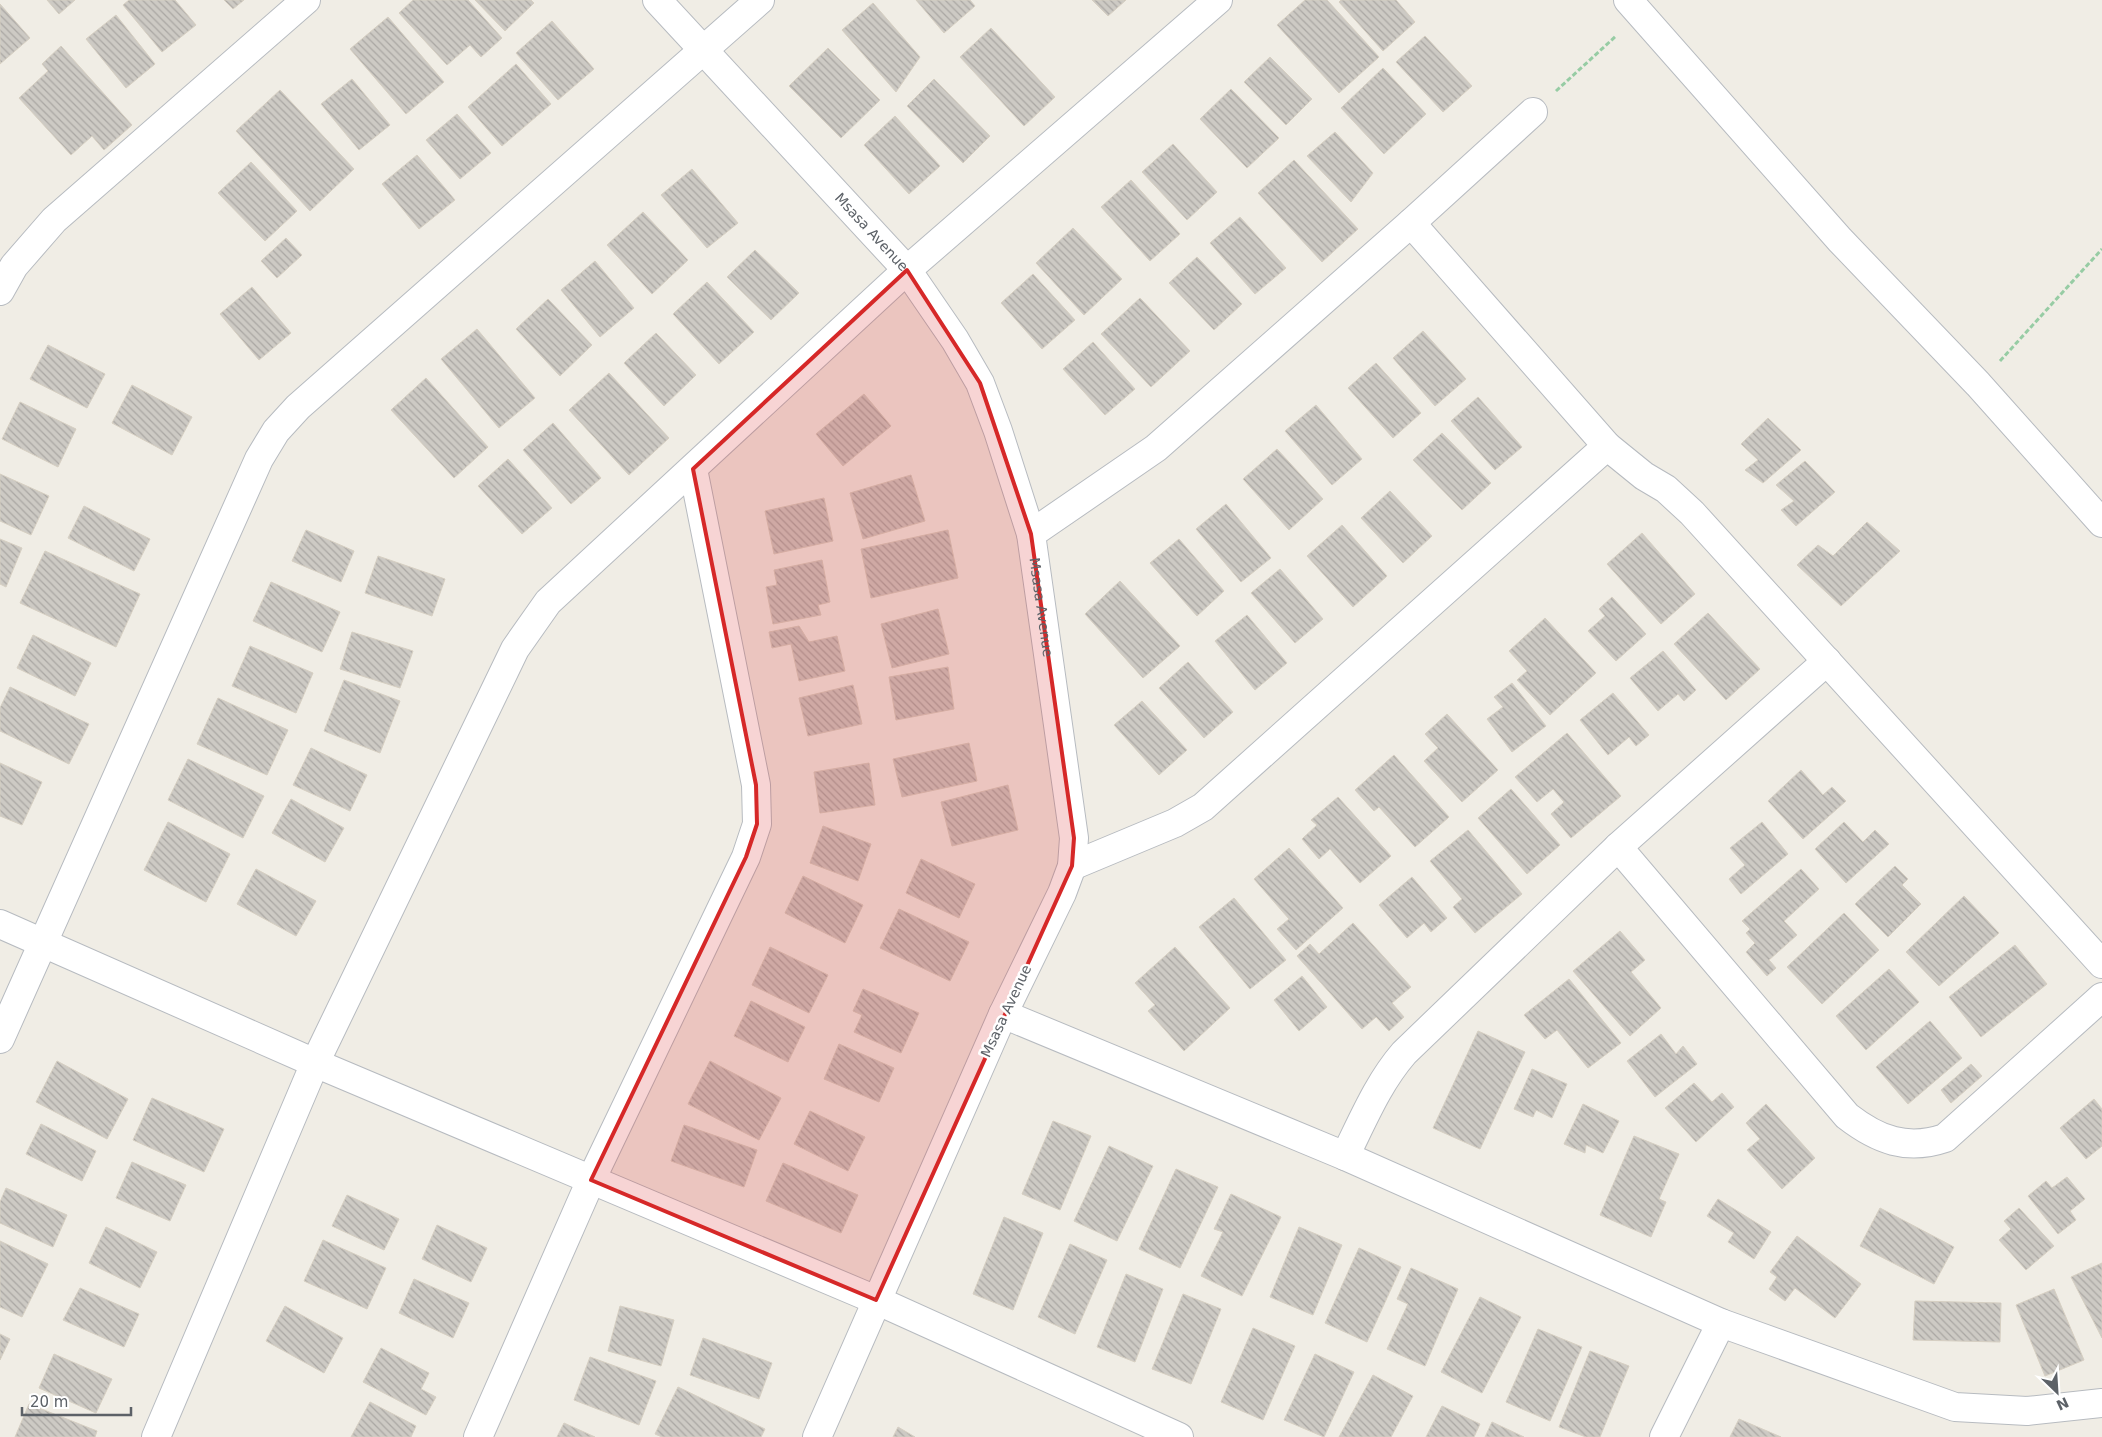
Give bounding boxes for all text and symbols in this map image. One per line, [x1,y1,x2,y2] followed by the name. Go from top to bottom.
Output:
[832,190,912,274] street label: Msasa Avenue
[1026,556,1056,658] street label: Msasa Avenue
[978,962,1034,1060] street label: Msasa Avenue
[2032,1367,2082,1417] north arrow
[22,1384,131,1416] scale bar
[30,1393,68,1411] text: 20 m
[2054,1394,2071,1414] text: N

